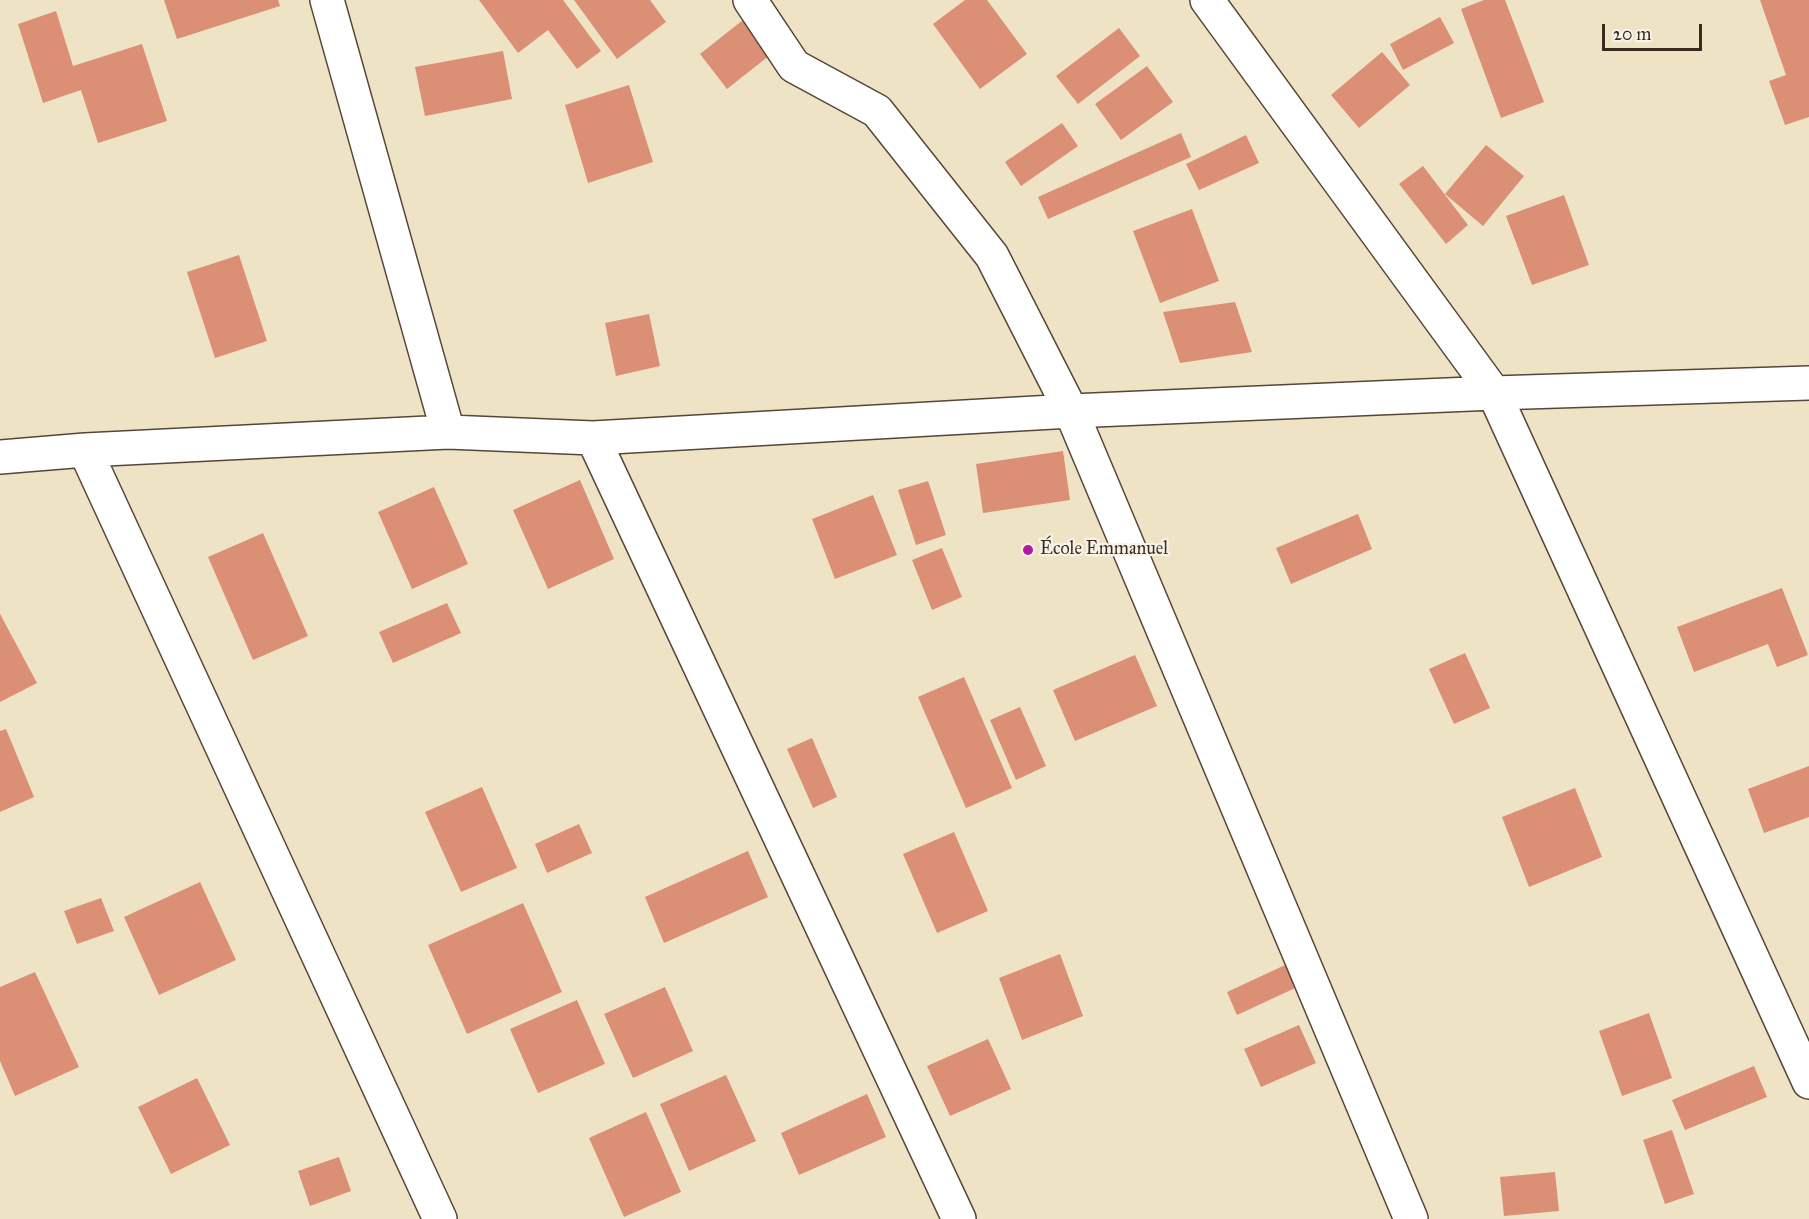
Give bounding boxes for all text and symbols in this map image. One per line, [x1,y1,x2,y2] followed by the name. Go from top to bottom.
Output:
[1605,12,1706,50] scale bar
[1613,23,1651,45] text: 20 m
[1040,539,1168,561] place label: École Emmanuel
[1021,543,1035,557] marker: École Emmanuel

